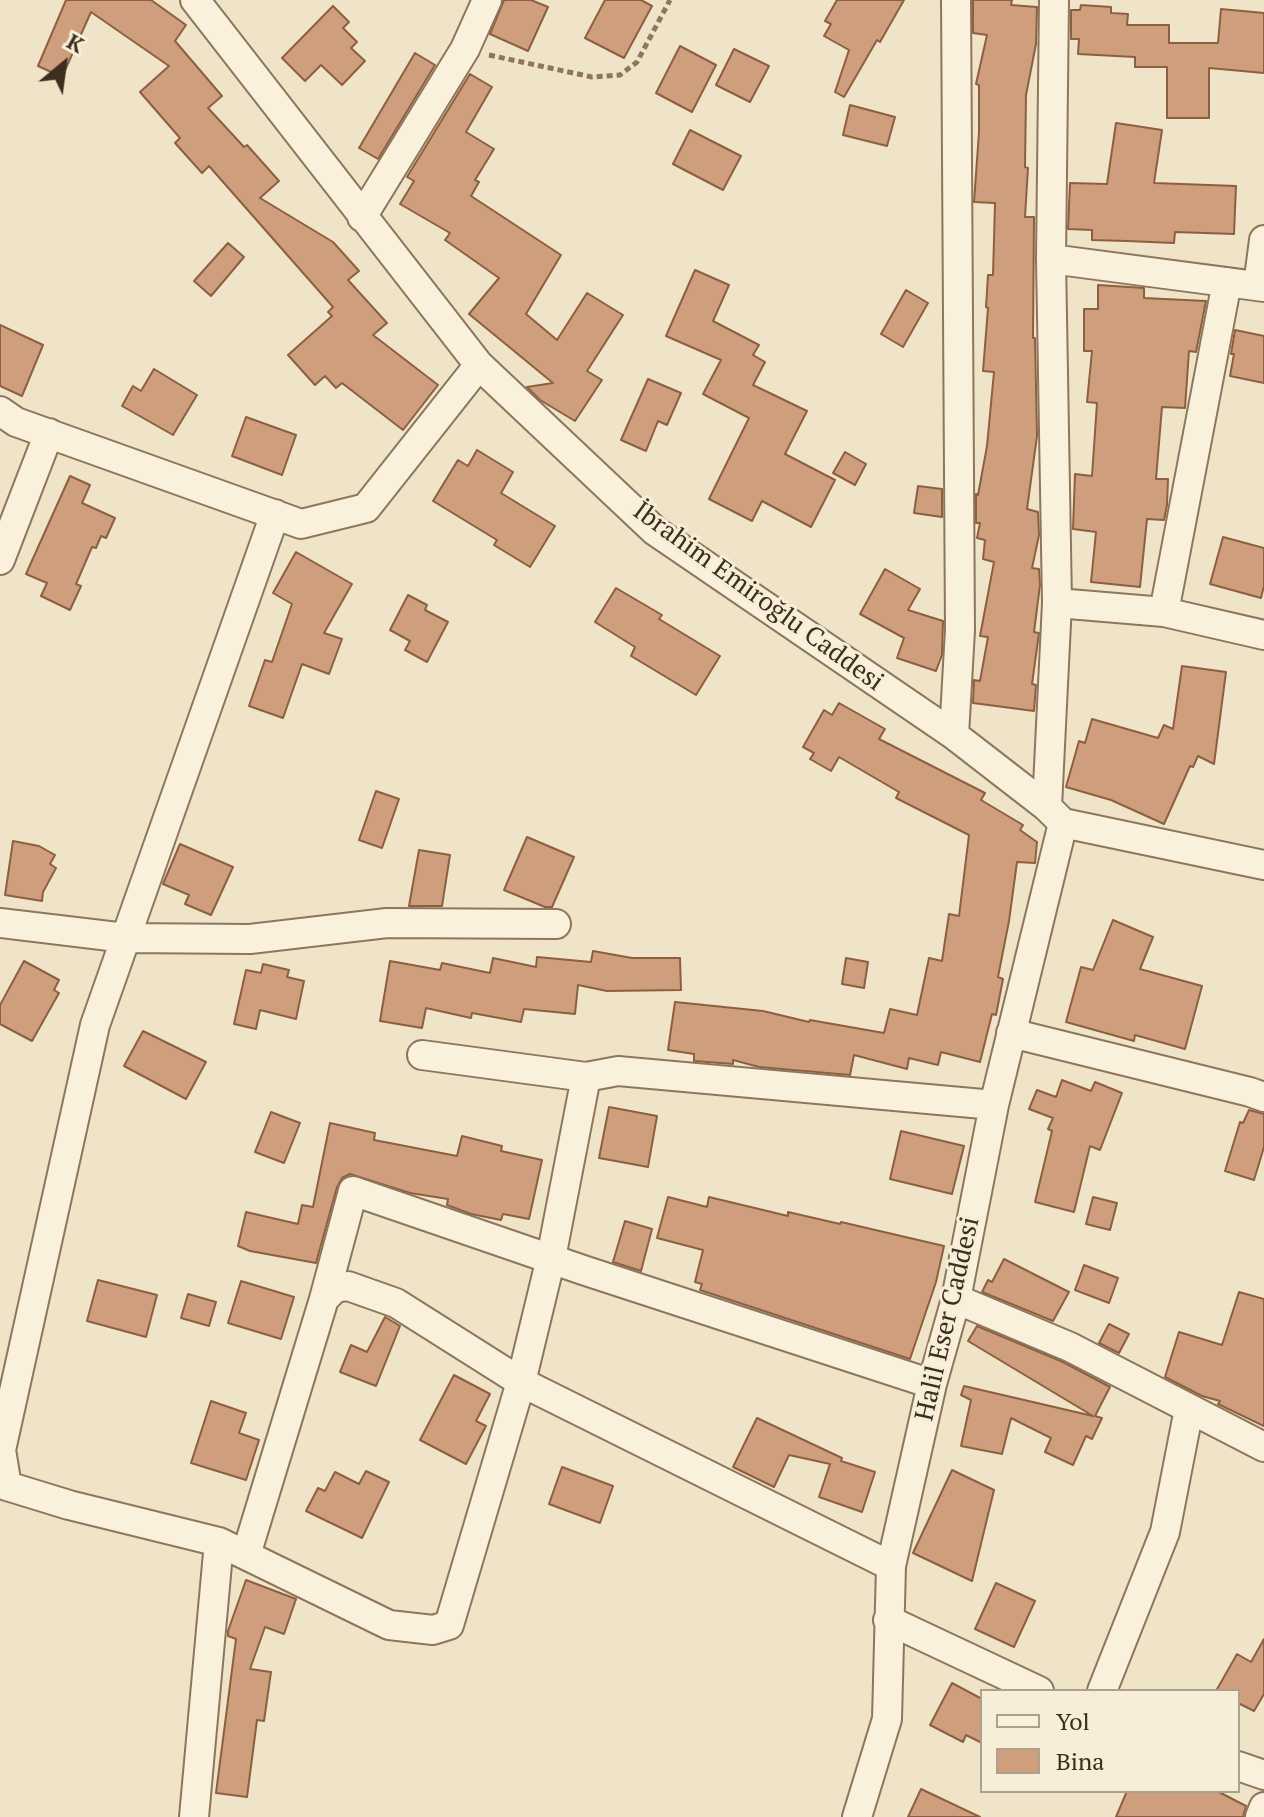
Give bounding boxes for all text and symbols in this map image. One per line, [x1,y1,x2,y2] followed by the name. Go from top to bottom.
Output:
[24,24,104,104] north arrow
[62,26,90,59] text: K
[627,496,889,698] street label: İbrahim Emiroğlu Caddesi
[909,1214,987,1424] street label: Halil Eser Caddesi
[980,1689,1240,1793] legend
[1056,1705,1090,1737] text: Yol
[1056,1745,1104,1777] text: Bina

